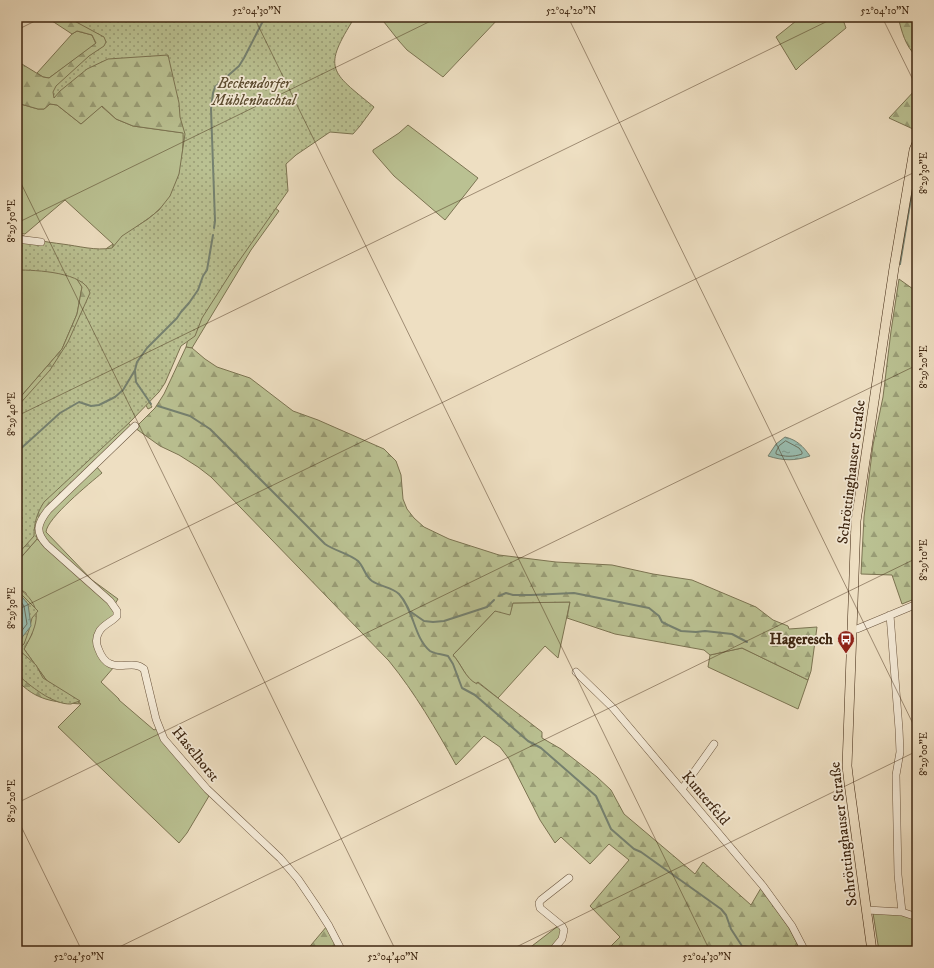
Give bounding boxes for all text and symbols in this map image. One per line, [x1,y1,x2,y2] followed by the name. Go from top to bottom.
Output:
[232,5,282,17] text: 52°04'30"N
[546,5,596,17] text: 52°04'20"N
[861,5,909,17] text: 52°04'10"N
[211,74,298,110] park label: Beckendorfer Mühlenbachtal
[918,152,930,194] text: 8°29'30"E
[6,199,18,243] text: 8°29'50"E
[918,345,930,389] text: 8°29'20"E
[6,392,18,436] text: 8°29'40"E
[833,399,870,545] street label: Schröttinghauser Straße
[918,539,930,581] text: 8°29'10"E
[6,587,18,629] text: 8°29'30"E
[836,629,856,654] bus stop icon: Hageresch
[769,630,833,649] place label: Hageresch
[168,723,224,786] street label: Haselhorst
[918,732,930,776] text: 8°29'00"E
[825,761,862,907] street label: Schröttinghauser Straße
[677,767,734,830] street label: Kunterfeld
[6,779,18,823] text: 8°29'20"E
[54,951,104,963] text: 52°04'50"N
[367,951,419,963] text: 52°04'40"N
[682,951,732,963] text: 52°04'30"N

